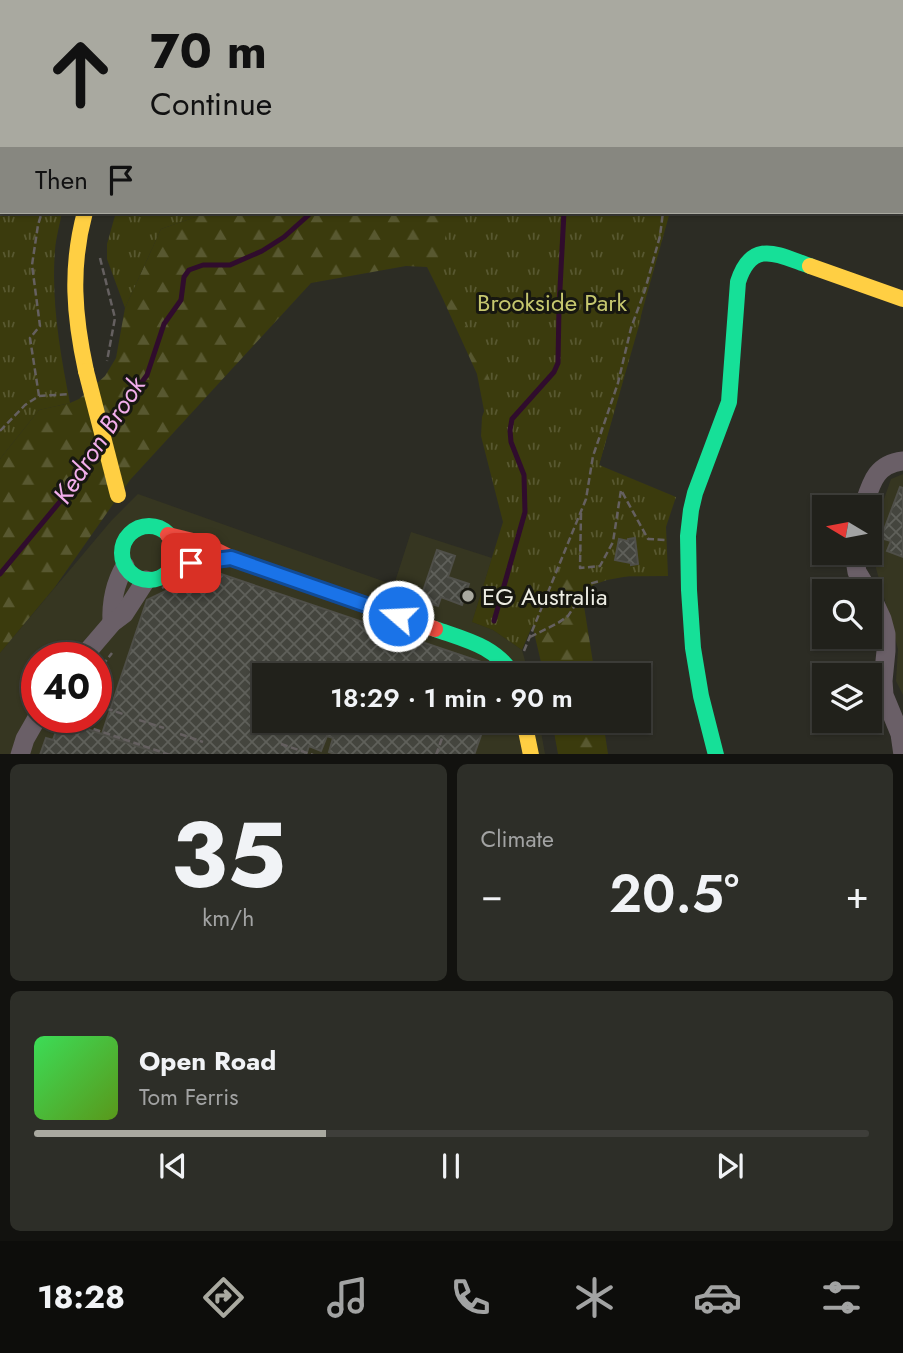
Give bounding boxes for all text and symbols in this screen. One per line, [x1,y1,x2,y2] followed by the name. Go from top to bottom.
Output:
[150,16,267,86] text: 70 m
[35,28,126,119] icon: ahead
[150,81,272,127] text: Continue
[35,161,88,199] text: Then
[102,161,140,199] icon: arrive
[477,285,627,320] park label: Brookside Park
[44,367,155,511] water label: Kedron Brook
[812,495,882,565] north arrow
[812,495,882,733] map controls
[161,533,221,593] pin
[172,544,210,582] icon: arrive
[361,579,435,653] position arrow
[482,579,607,614] place label: EG Australia
[812,579,882,649] button: search
[460,588,476,604] marker: EG Australia
[21,642,112,733] speed limit sign: 40
[812,663,882,733] button: layers
[330,679,573,717] text: 18:29 · 1 min · 90 m
[171,790,286,921] text: 35
[481,822,554,856] text: Climate
[609,856,739,932] text: 20.5°
[481,867,503,922] text: −
[846,867,869,922] text: +
[202,901,254,935] text: km/h
[139,1042,276,1080] text: Open Road
[139,1080,238,1114] text: Tom Ferris
[154,1147,192,1185] icon: previous
[432,1147,470,1185] icon: pause
[711,1147,749,1185] icon: next
[199,1273,248,1322] icon: directions
[323,1273,372,1322] icon: music
[446,1273,495,1322] icon: phone
[570,1273,619,1322] icon: climate
[693,1273,742,1322] icon: car
[817,1273,866,1322] icon: filters
[37,1274,125,1320] text: 18:28

